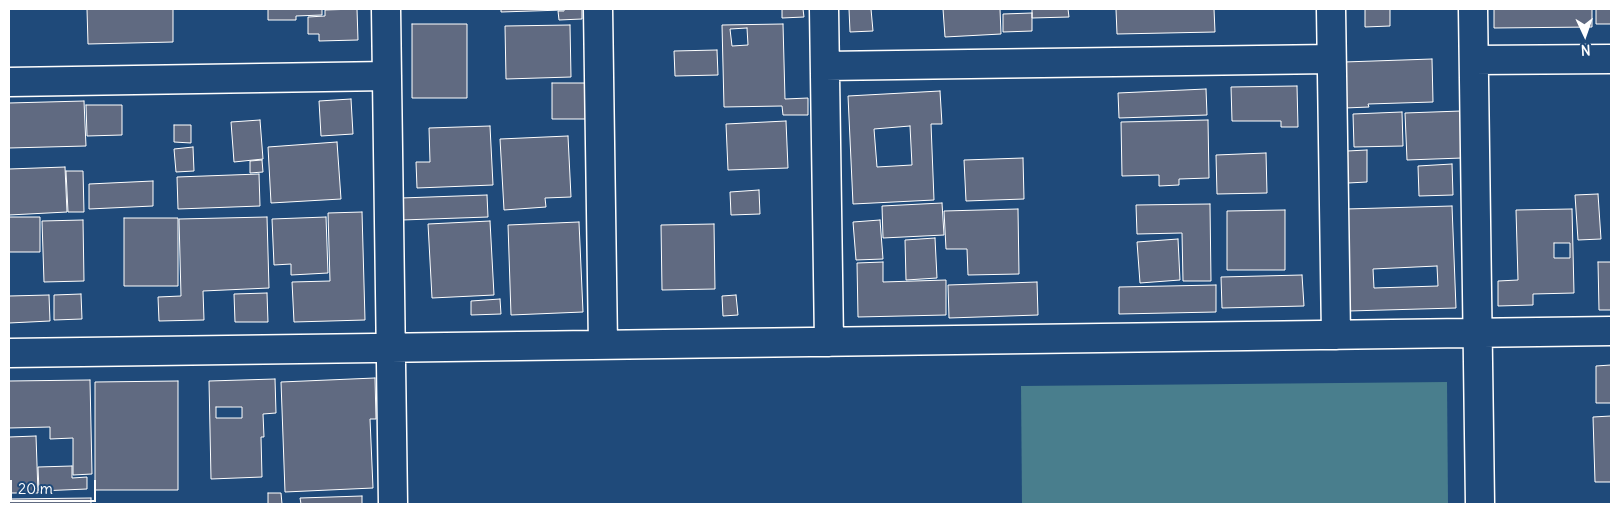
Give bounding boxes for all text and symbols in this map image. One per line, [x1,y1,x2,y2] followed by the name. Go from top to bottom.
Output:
[1560,10,1610,60] north arrow
[1580,41,1591,59] text: N
[12,470,99,502] scale bar
[18,479,53,498] text: 20 m

